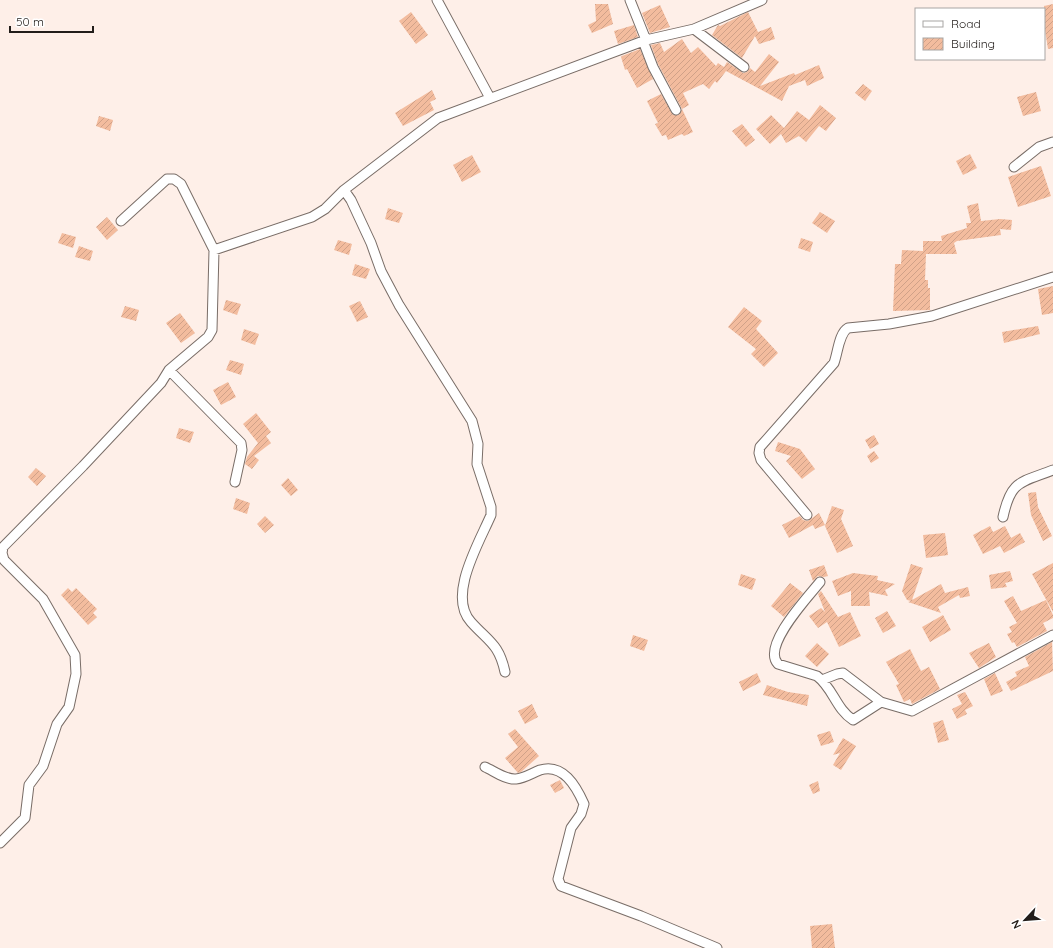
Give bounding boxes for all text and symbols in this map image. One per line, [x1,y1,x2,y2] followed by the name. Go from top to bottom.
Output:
[10,8,93,34] scale bar
[915,8,1045,60] legend
[16,14,44,29] text: 50 m
[951,16,981,31] text: Road
[951,36,995,51] text: Building
[1005,900,1045,940] north arrow
[1008,918,1024,931] text: N

